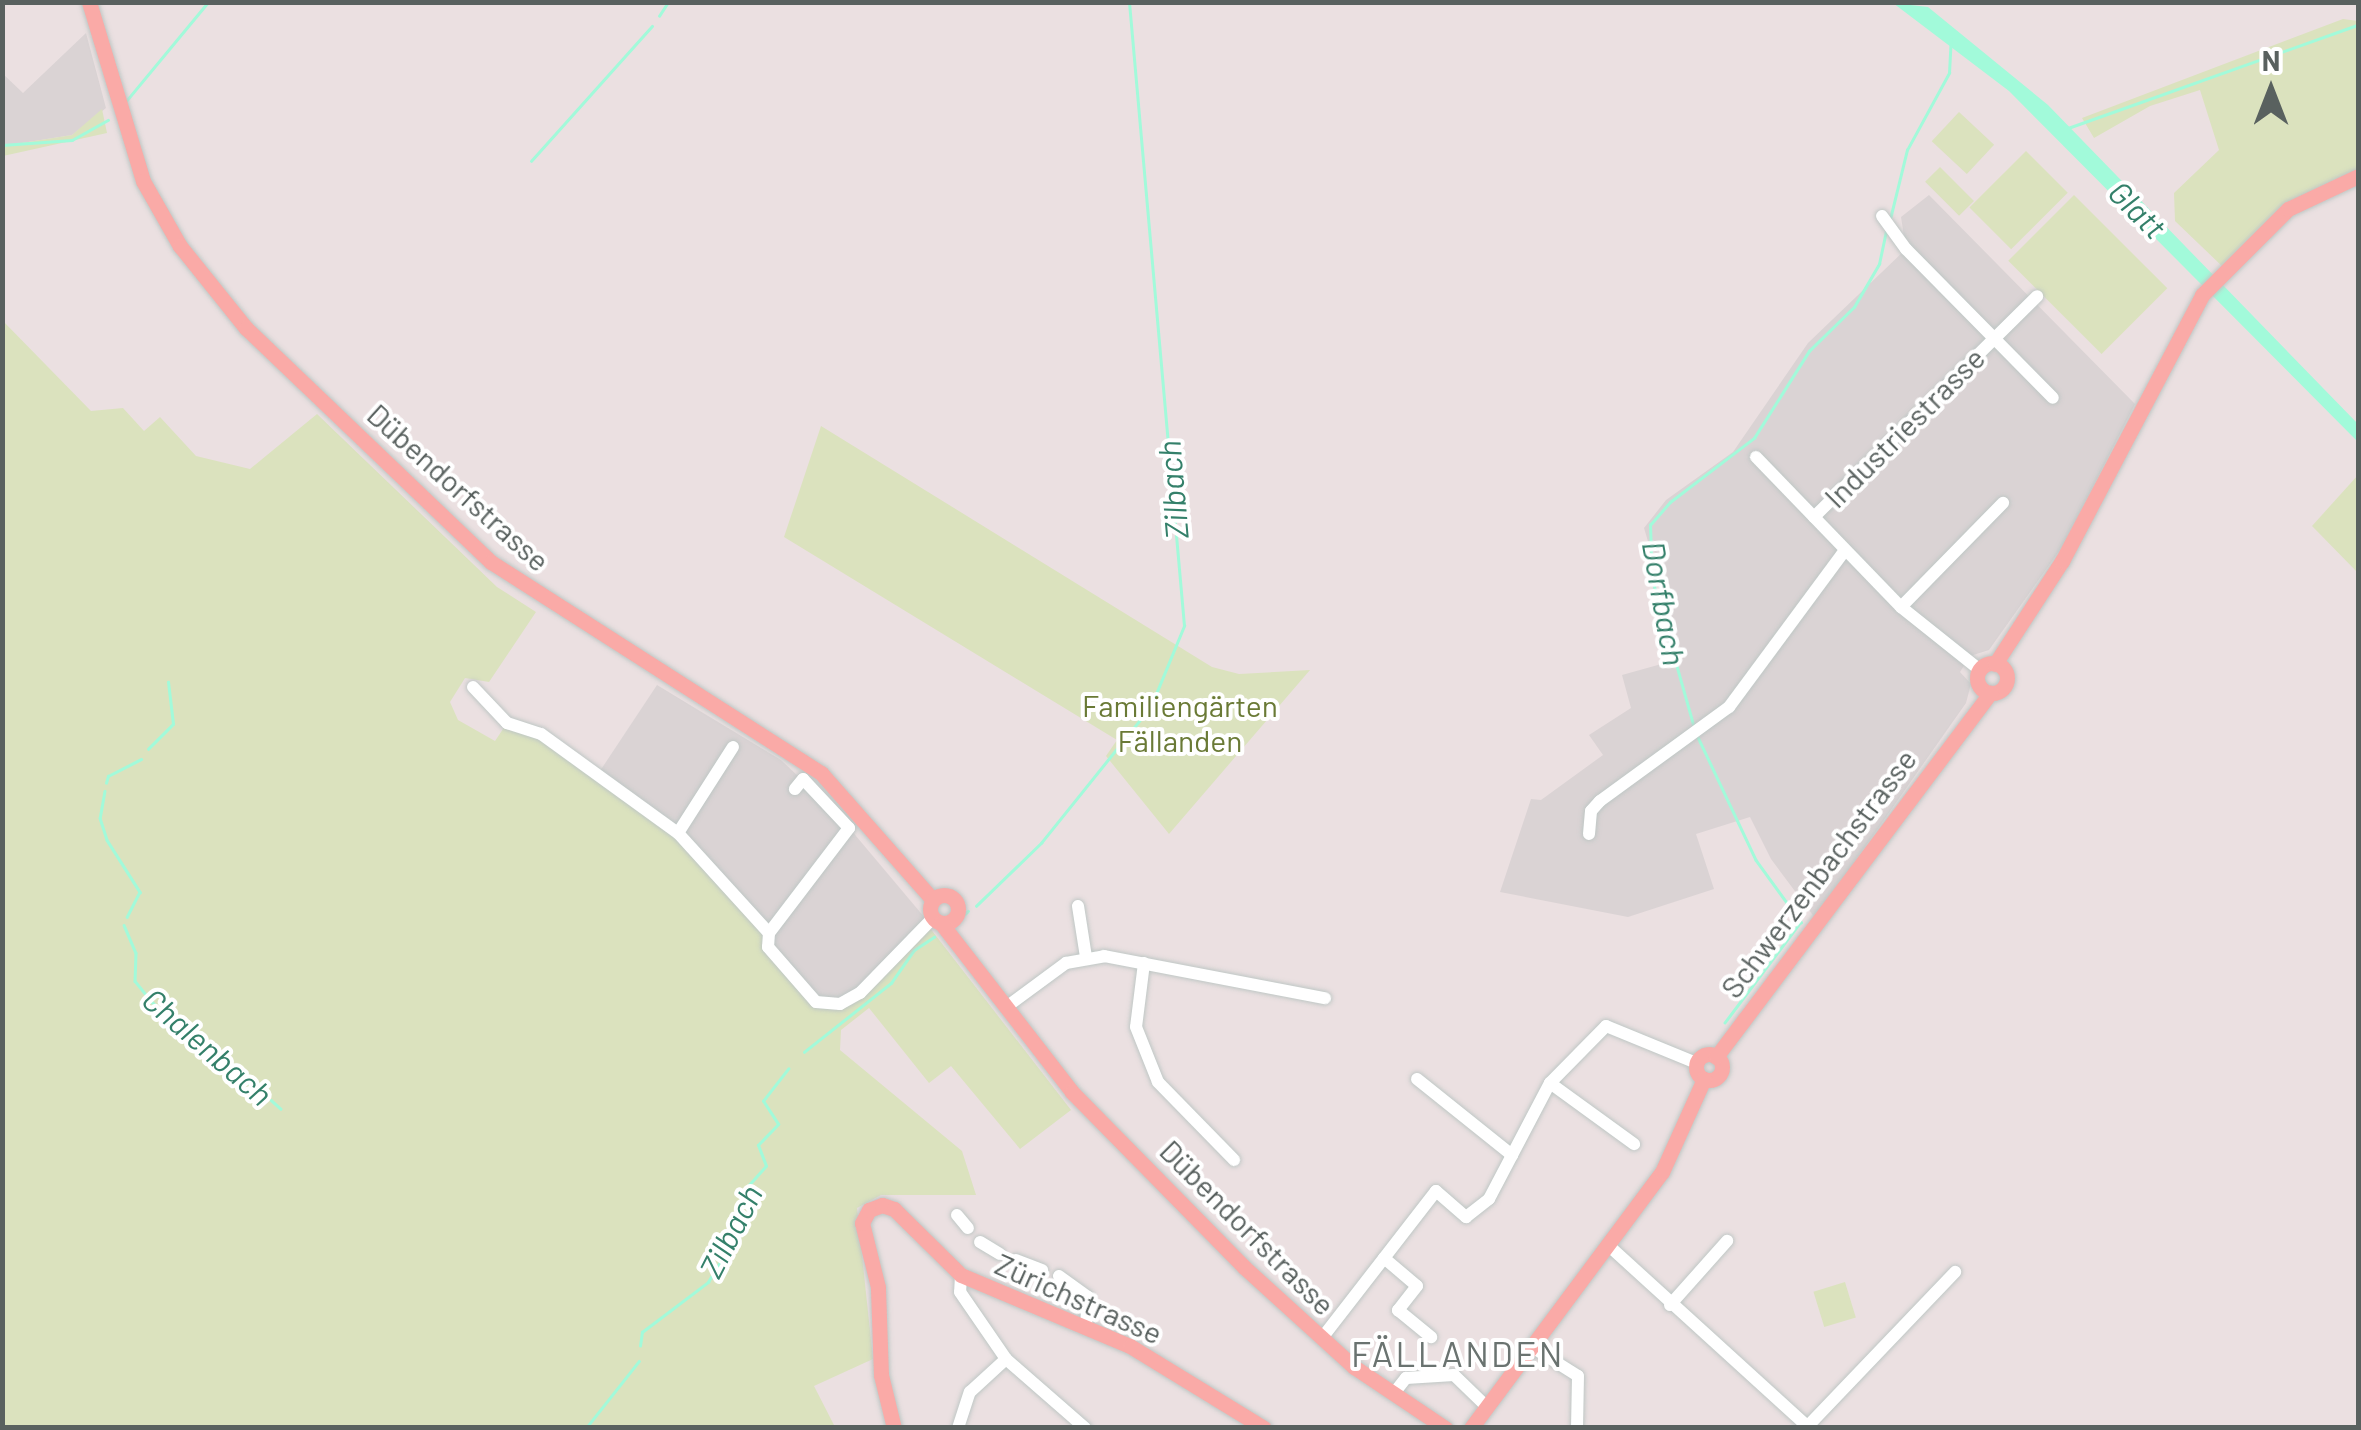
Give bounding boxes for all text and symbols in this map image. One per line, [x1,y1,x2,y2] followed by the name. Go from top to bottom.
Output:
[2221,40,2321,140] north arrow
[2262,43,2280,77] text: N
[2101,172,2175,246] water label: Glatt
[1816,339,1992,515] street label: Industriestrasse
[361,396,557,578] street label: Dübendorfstrasse
[1149,439,1195,541] water label: Zilbach
[1635,538,1695,668] water label: Dorfbach
[1082,687,1278,758] park label: Familiengärten Fällanden
[1713,742,1923,1004] street label: Schwerzenbachstrasse
[135,979,281,1113] water label: Chalenbach
[1153,1132,1343,1322] street label: Dübendorfstrasse
[690,1178,770,1284] water label: Zilbach
[990,1245,1168,1351] street label: Zürichstrasse
[1351,1332,1565,1374] district label: FÄLLANDEN

